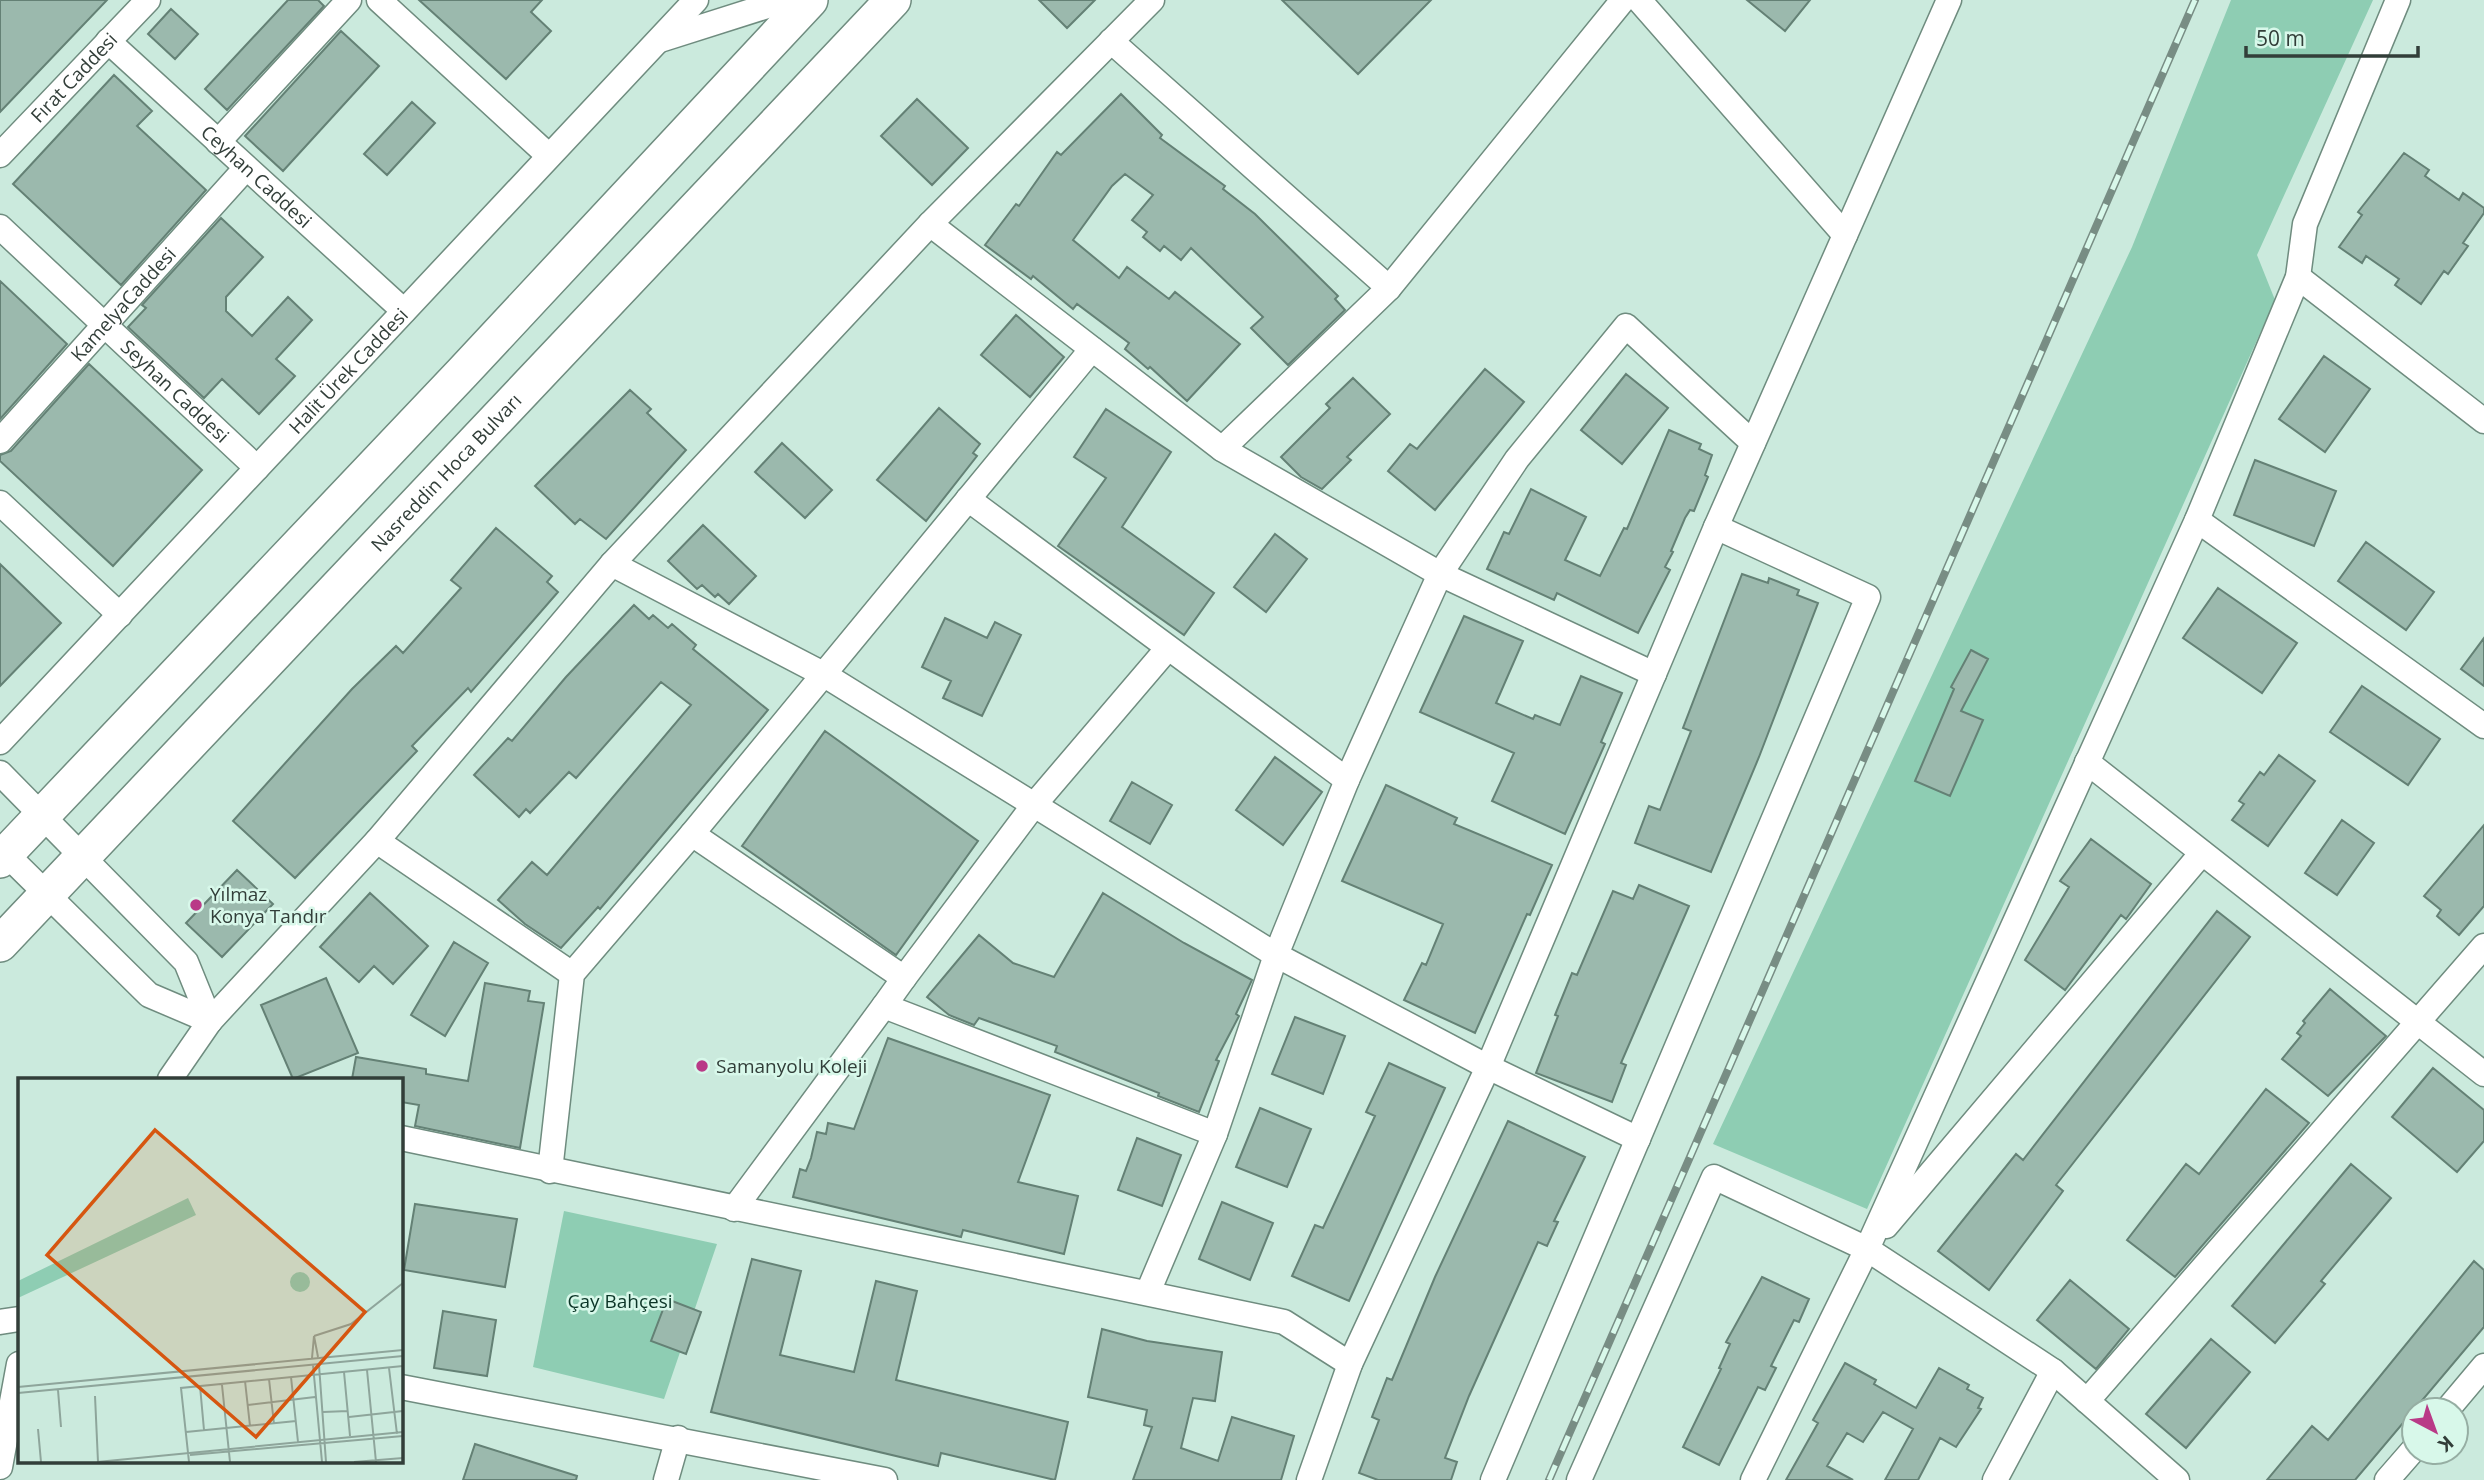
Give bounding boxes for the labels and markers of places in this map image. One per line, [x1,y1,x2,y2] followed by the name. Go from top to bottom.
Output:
[210,881,327,929] place label: Yılmaz Konya Tandır
[188,897,204,913] marker: Yılmaz Konya Tandır
[716,1053,867,1079] place label: Samanyolu Koleji
[694,1058,710,1074] marker: Samanyolu Koleji

